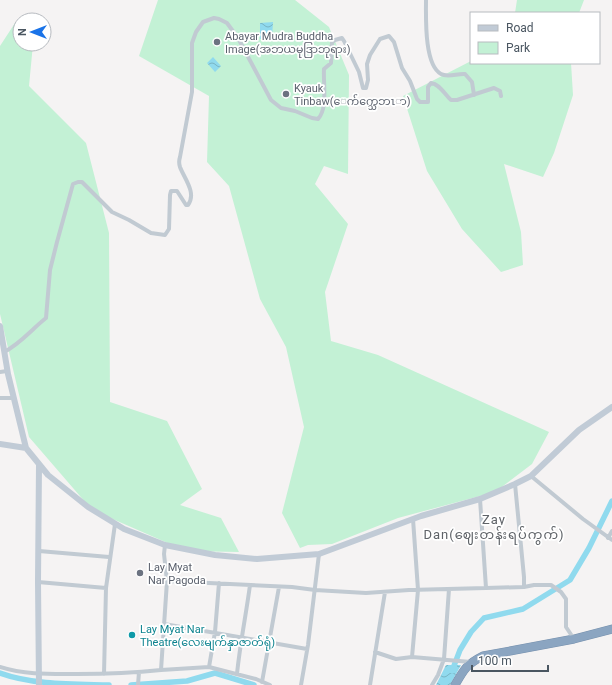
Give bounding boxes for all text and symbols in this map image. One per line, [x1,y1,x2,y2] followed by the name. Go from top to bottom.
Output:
[12,12,52,52] north arrow
[470,12,600,64] legend
[506,21,534,35] text: Road
[16,28,29,36] text: N
[225,30,351,58] place label: Abayar Mudra Buddha Image(အဘယမုဒြာဘုရား)
[212,37,222,47] marker: Abayar Mudra Buddha Image(အဘယမုဒြာဘုရား)
[506,41,531,55] text: Park
[294,82,411,110] place label: Kyauk Tinbaw(ေက်က္သေဘၤာ)
[281,89,291,99] marker: Kyauk Tinbaw(ေက်က္သေဘၤာ)
[423,512,565,545] district label: Zay Dan(ဈေးတန်းရပ်ကွက်)
[148,561,206,587] place label: Lay Myat Nar Pagoda
[135,568,145,578] marker: Lay Myat Nar Pagoda
[140,623,275,651] place label: Lay Myat Nar Theatre(လေးမျက်နှာဇာတ်ရုံ)
[127,630,137,640] marker: Lay Myat Nar Theatre(လေးမျက်နှာဇာတ်ရုံ)
[472,647,548,673] scale bar
[478,654,512,668] text: 100 m

